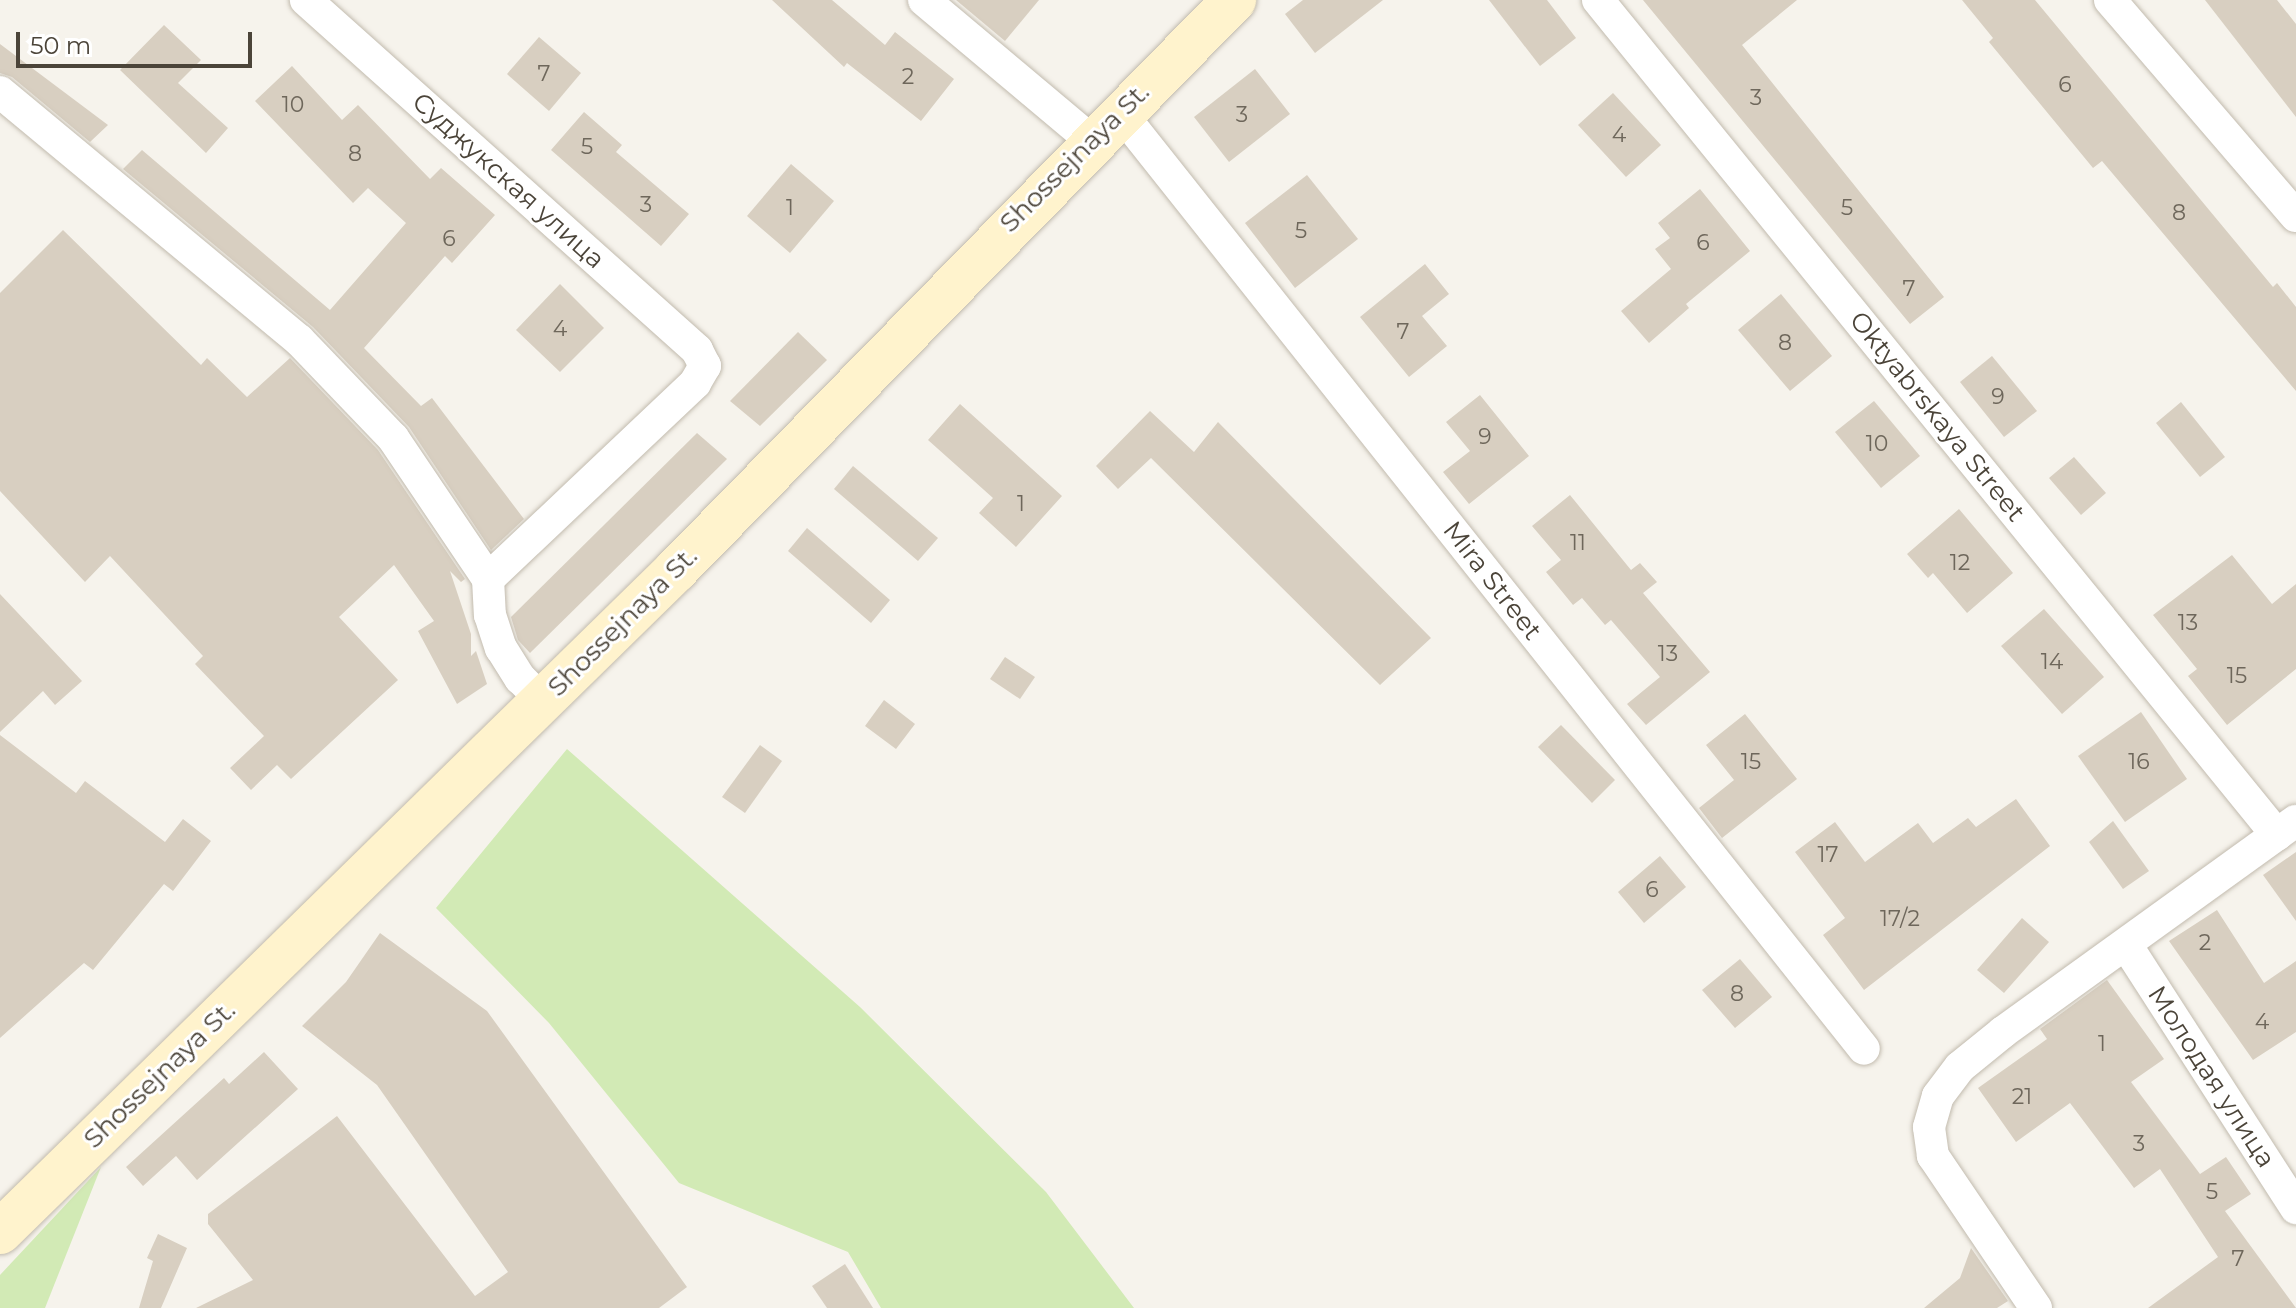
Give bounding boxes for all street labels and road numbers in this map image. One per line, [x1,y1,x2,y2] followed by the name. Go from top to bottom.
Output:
[994,77,1156,239] street label: Shossejnaya St.
[405,86,611,276] street label: Суджукская улица
[1843,306,2031,528] street label: Oktyabrskaya Street
[1436,515,1548,647] street label: Mira Street
[542,541,704,703] street label: Shossejnaya St.
[2141,980,2281,1174] street label: Молодая улица
[78,995,242,1155] street label: Shossejnaya St.

